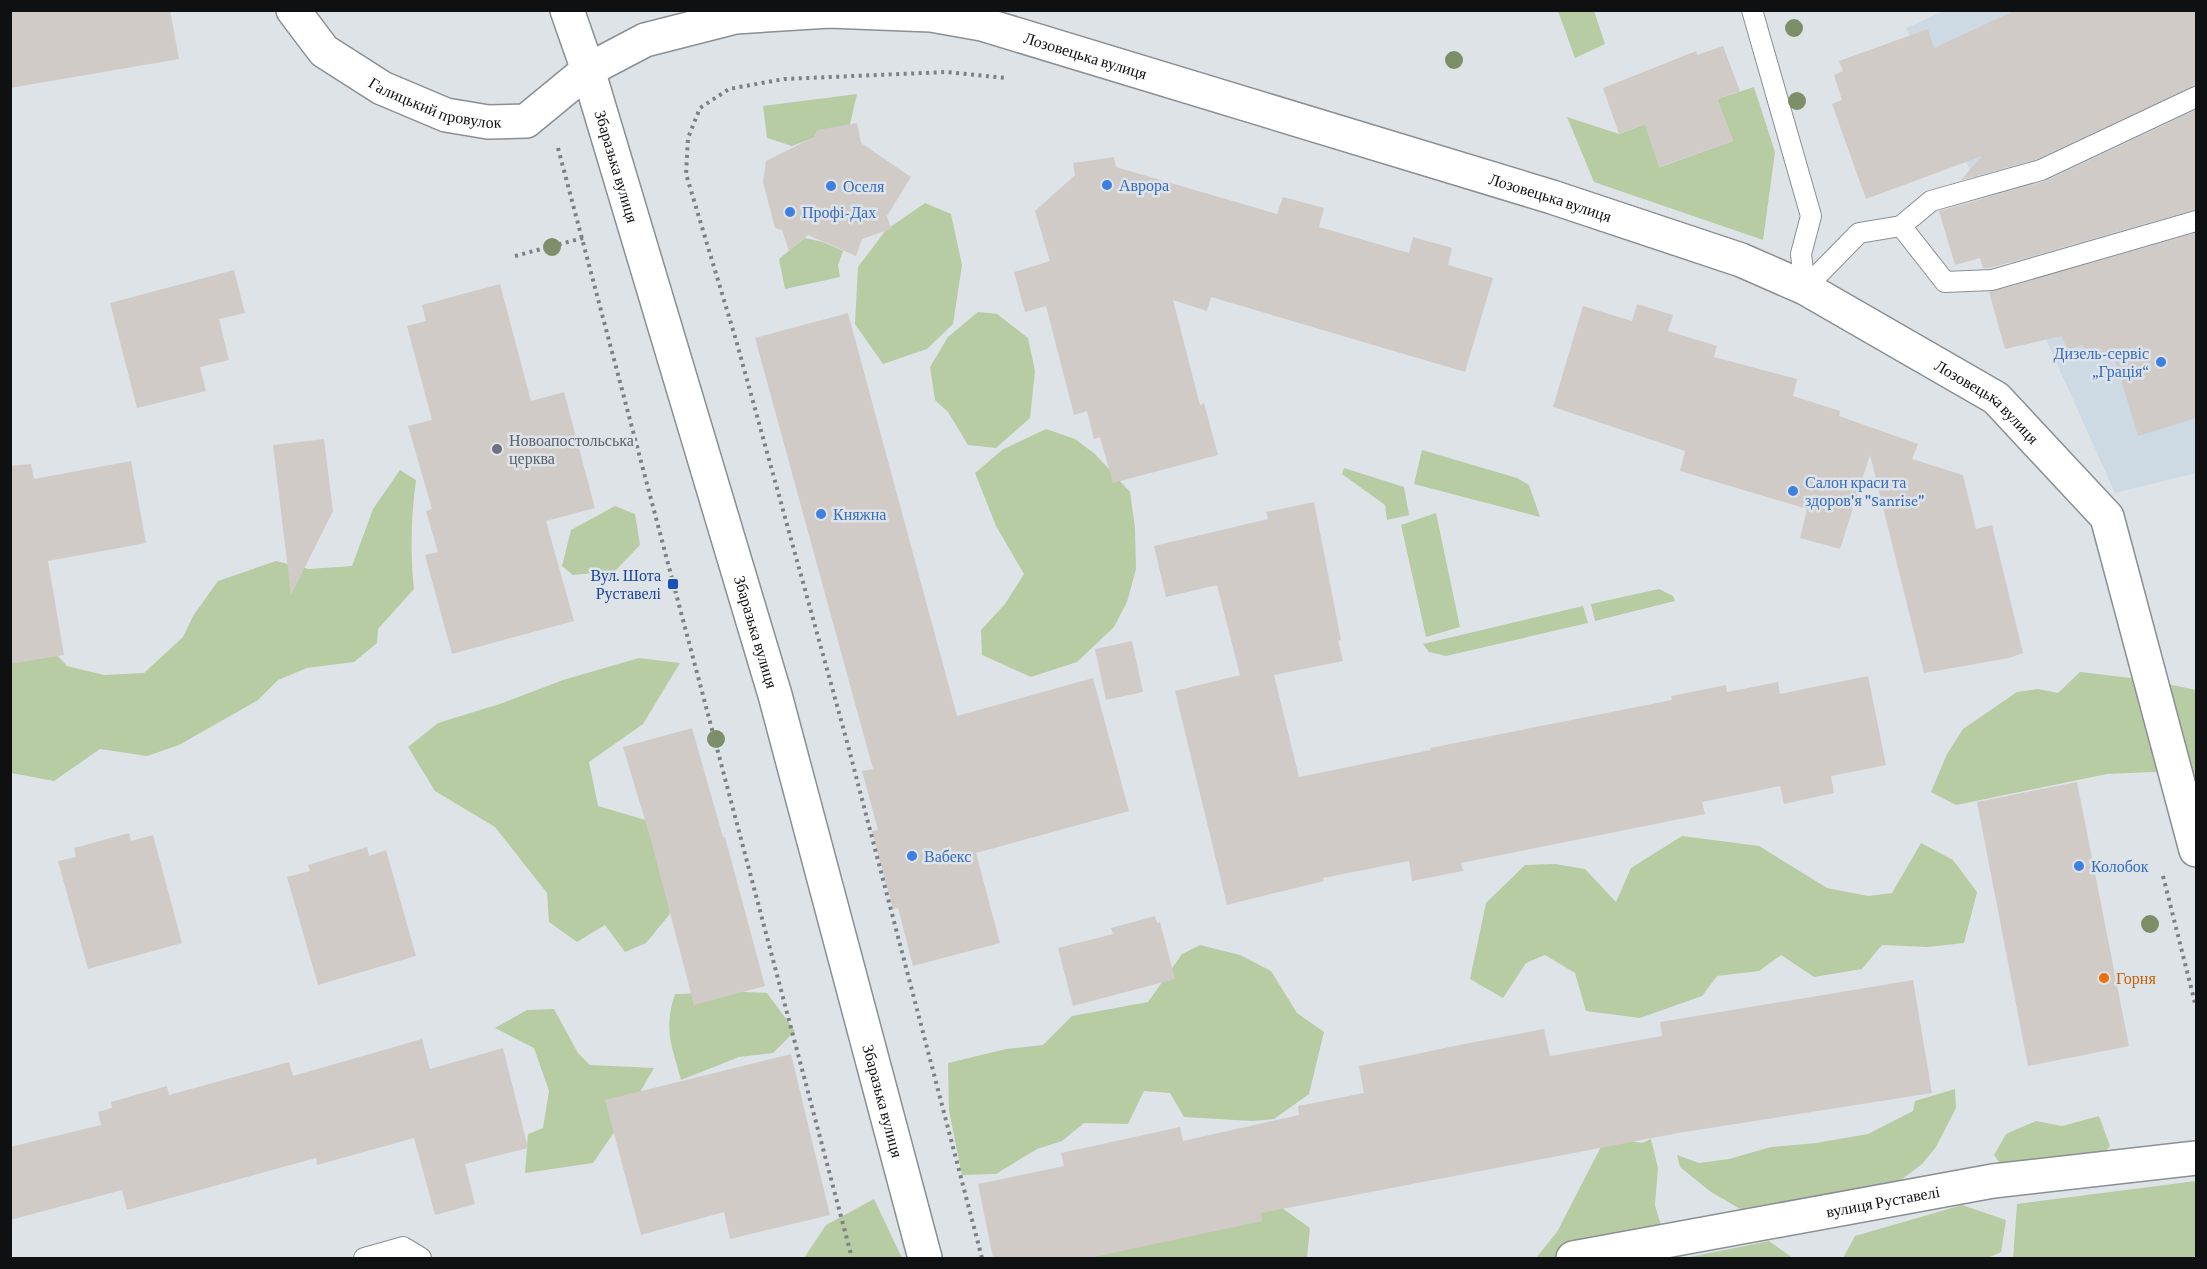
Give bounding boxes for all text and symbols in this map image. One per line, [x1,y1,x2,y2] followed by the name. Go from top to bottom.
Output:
[1022,29,1150,82] street label: Лозовецька вулиця
[366,73,502,131] street label: Галицький провулок
[592,108,642,225] street label: Збаразька вулиця
[1487,170,1614,225] street label: Лозовецька вулиця
[1119,177,1169,195] place label: Аврора
[843,178,885,195] place label: Оселя
[1100,178,1114,192] marker: Аврора
[824,179,838,193] marker: Оселя
[802,204,876,222] place label: Профі-Дах
[783,205,797,219] marker: Профі-Дах
[2053,345,2149,381] place label: Дизель-сервіс „Грація“
[2154,355,2168,369] marker: Дизель-сервіс „Грація“
[1932,356,2043,447] street label: Лозовецька вулиця
[509,432,634,468] place label: Новоапостольська церква
[490,442,504,456] marker: Новоапостольська церква
[1805,474,1925,510] place label: Салон краси та здоров'я "Sanrise"
[1786,484,1800,498] marker: Салон краси та здоров'я "Sanrise"
[833,506,886,523] place label: Княжна
[814,507,828,521] marker: Княжна
[590,567,662,603] place label: Вул. Шота Руставелі
[731,574,781,691] street label: Збаразька вулиця
[666,577,680,591] marker: Вул. Шота Руставелі
[924,848,971,865] place label: Вабекс
[905,849,919,863] marker: Вабекс
[2091,858,2149,875] place label: Колобок
[2072,859,2086,873] marker: Колобок
[2116,970,2156,988] place label: Горня
[2097,971,2111,985] marker: Горня
[860,1042,907,1160] street label: Збаразька вулиця
[1825,1182,1942,1220] street label: вулиця Руставелі

